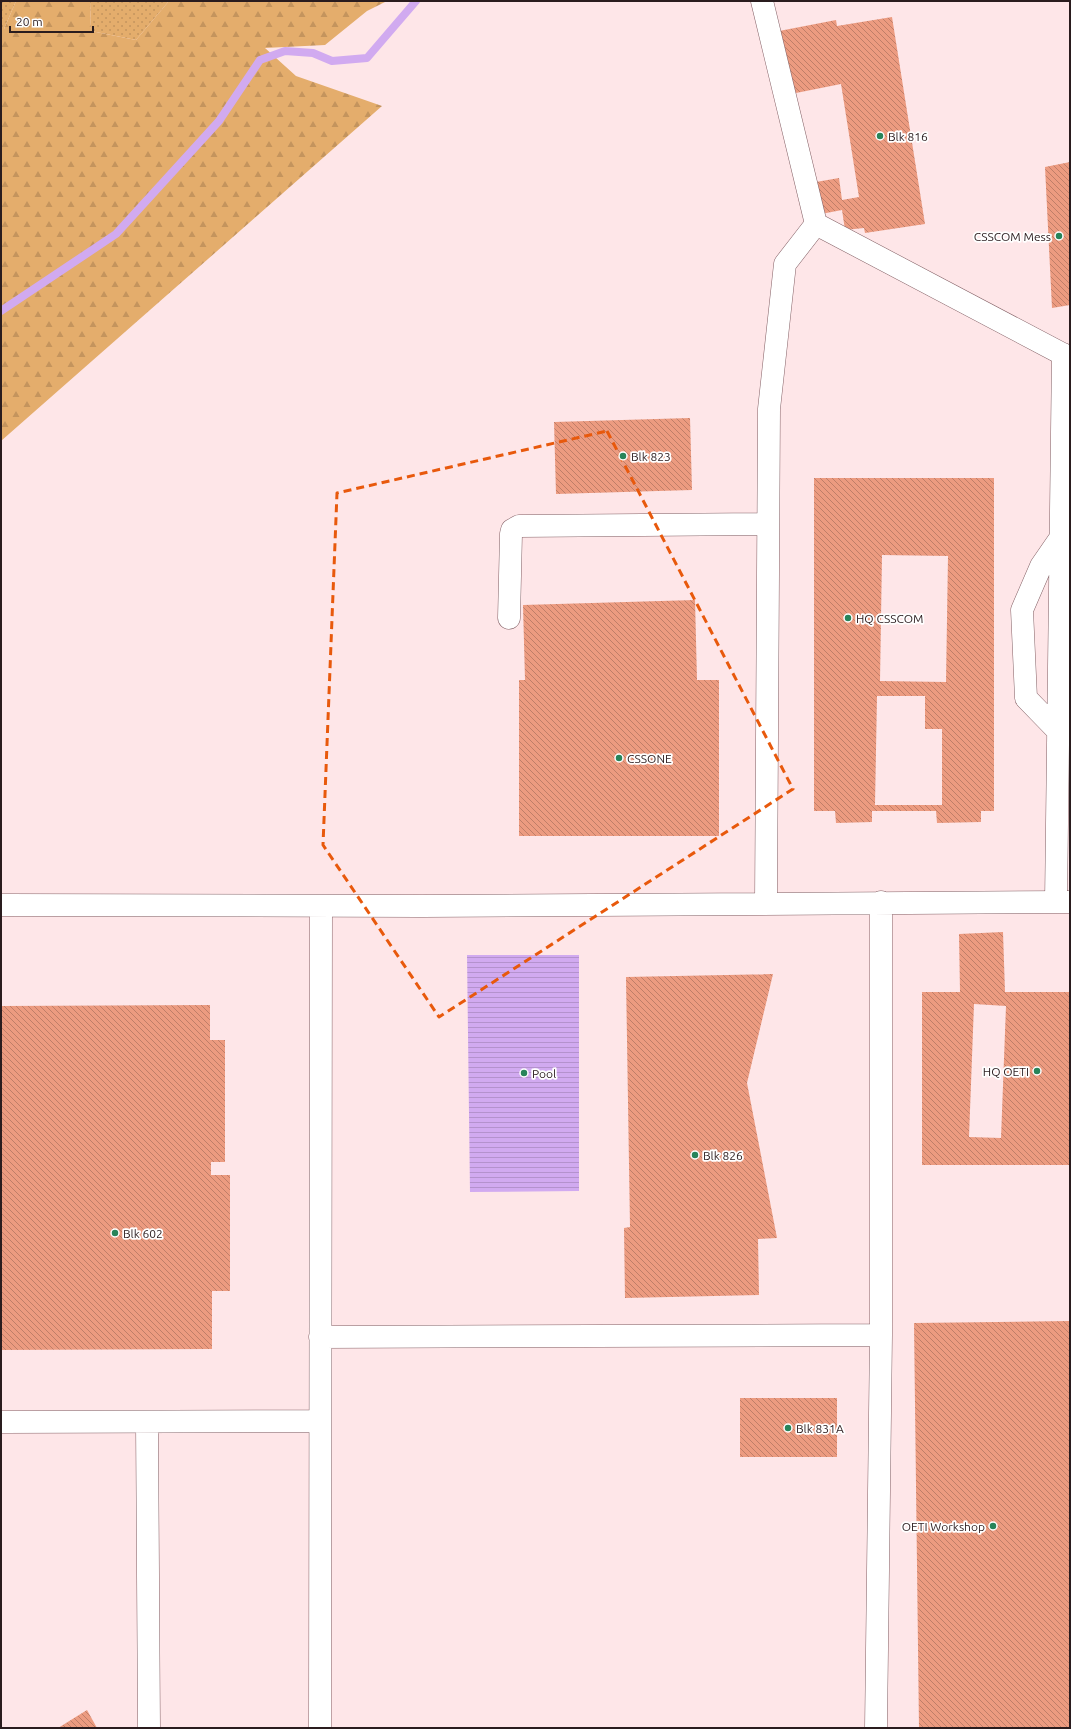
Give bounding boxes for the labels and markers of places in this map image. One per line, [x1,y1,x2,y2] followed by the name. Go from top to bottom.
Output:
[888,130,928,143] place label: Blk 816
[875,131,885,141] marker: Blk 816
[974,230,1051,243] place label: CSSCOM Mess
[1054,231,1064,241] marker: CSSCOM Mess
[631,450,671,463] place label: Blk 823
[618,451,628,461] marker: Blk 823
[856,612,923,625] place label: HQ CSSCOM
[843,613,853,623] marker: HQ CSSCOM
[627,752,672,765] place label: CSSONE
[614,753,624,763] marker: CSSONE
[983,1065,1029,1078] place label: HQ OETI
[1032,1066,1042,1076] marker: HQ OETI
[532,1067,556,1080] place label: Pool
[519,1068,529,1078] marker: Pool
[703,1149,743,1162] place label: Blk 826
[690,1150,700,1160] marker: Blk 826
[123,1227,163,1240] place label: Blk 602
[110,1228,120,1238] marker: Blk 602
[796,1422,844,1435] place label: Blk 831A
[783,1423,793,1433] marker: Blk 831A
[902,1520,985,1533] place label: OETI Workshop
[988,1521,998,1531] marker: OETI Workshop

